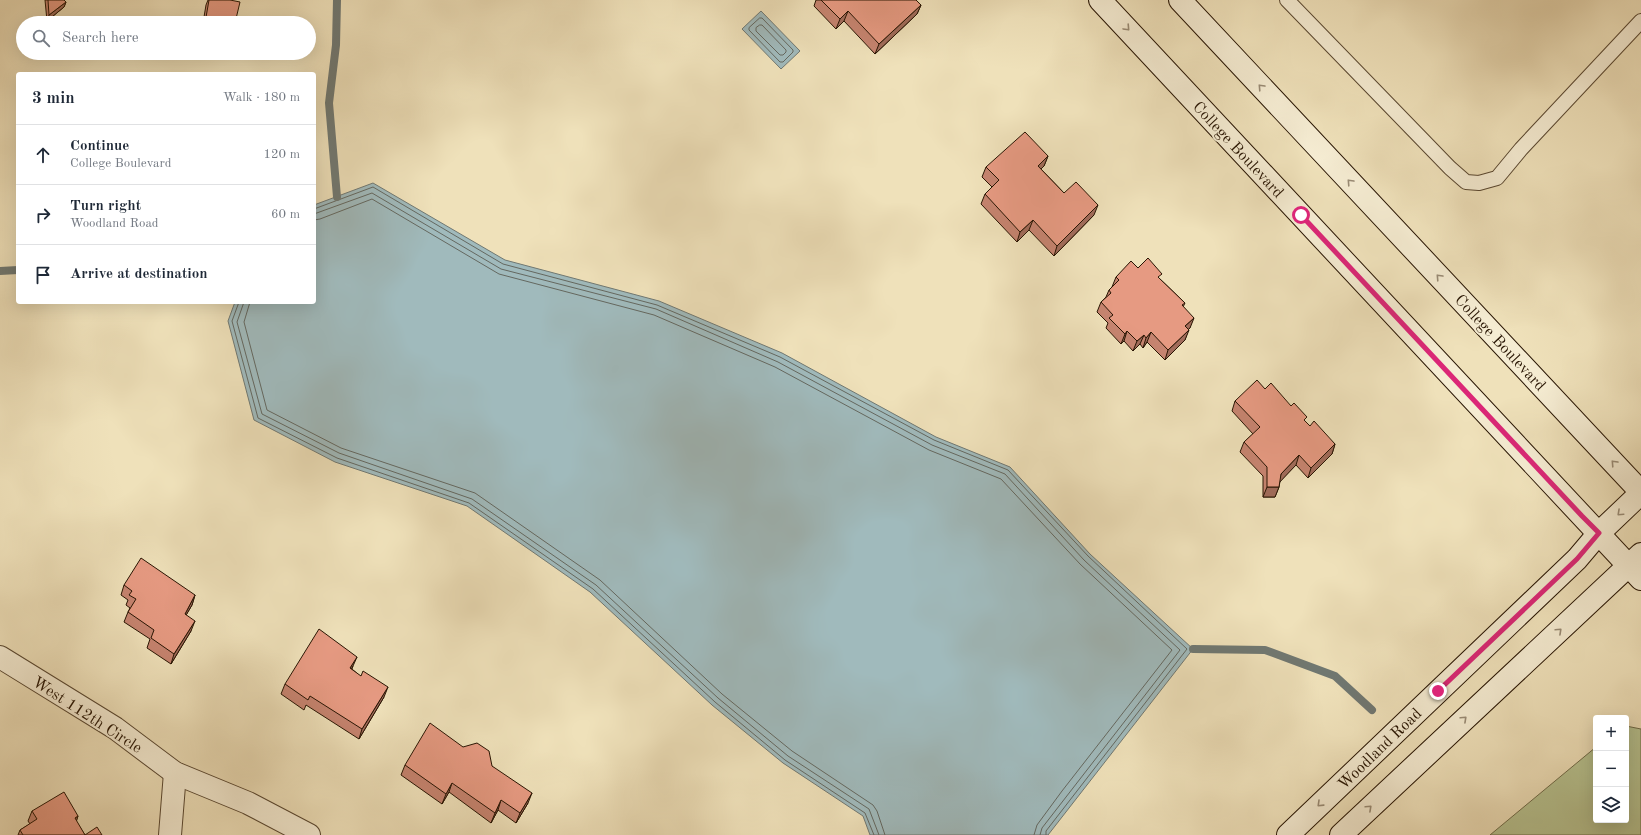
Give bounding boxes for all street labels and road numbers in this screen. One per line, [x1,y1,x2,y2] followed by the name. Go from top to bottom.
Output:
[1189,99,1286,202] street label: College Boulevard
[1451,292,1548,395] street label: College Boulevard
[29,674,144,757] street label: West 112th Circle
[1336,706,1425,793] street label: Woodland Road

